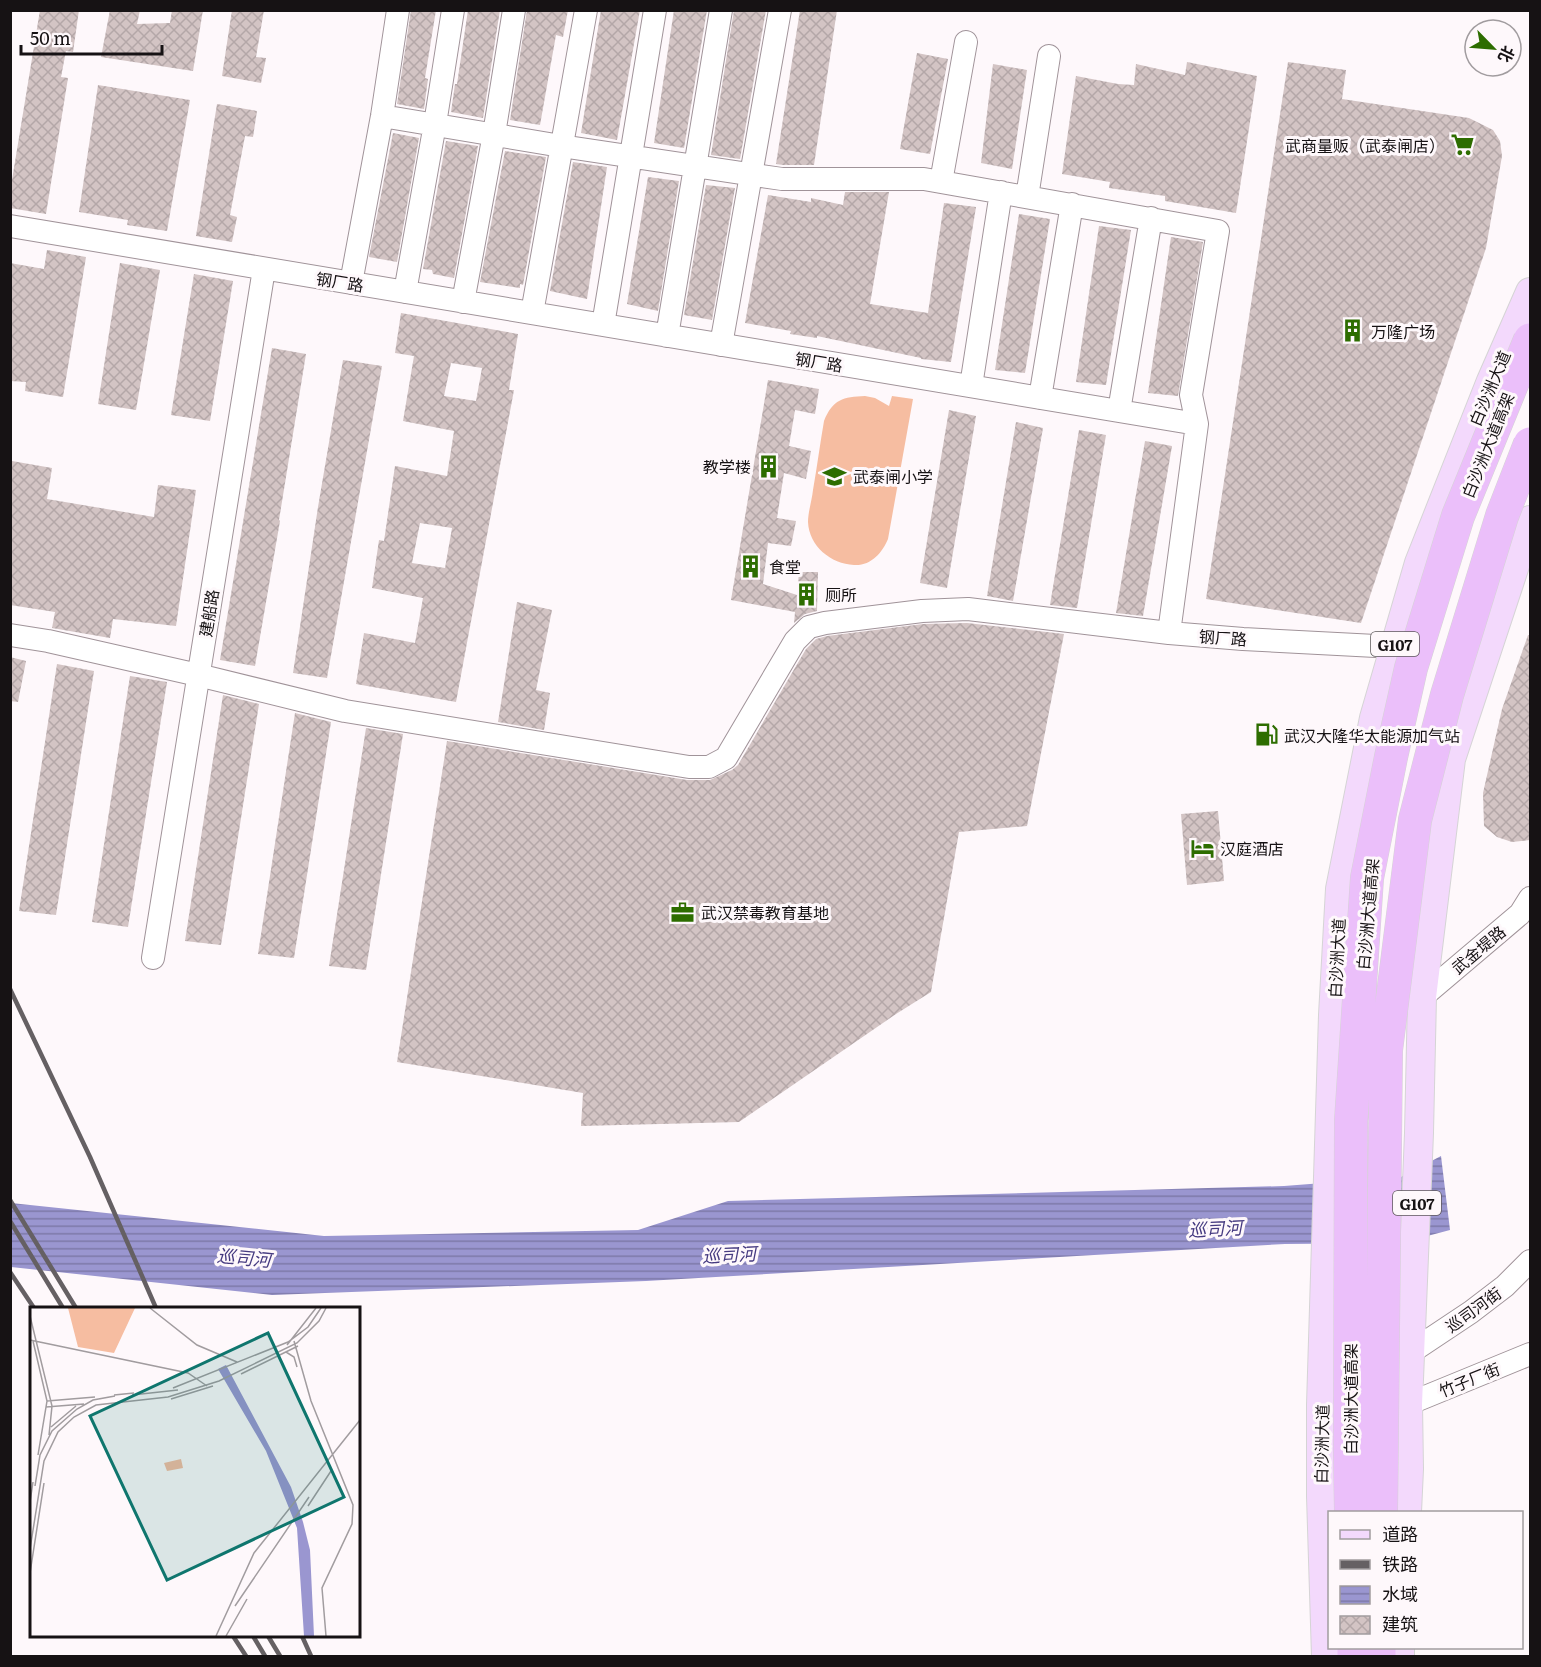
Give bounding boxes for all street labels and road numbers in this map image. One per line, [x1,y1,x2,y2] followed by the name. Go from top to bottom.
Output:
[314,265,366,297] street label: 钢厂路
[793,345,845,377] street label: 钢厂路
[1462,346,1516,430] street label: 白沙洲大道
[1455,389,1519,501] street label: 白沙洲大道高架
[192,587,224,639] street label: 建船路
[1198,623,1248,651] street label: 钢厂路
[1371,632,1419,656] road number: G107
[1350,857,1384,971] street label: 白沙洲大道高架
[1322,917,1350,999] street label: 白沙洲大道
[1446,919,1510,979] street label: 武金堤路
[1393,1191,1441,1215] road number: G107
[1440,1280,1506,1338] street label: 巡司河街
[1338,1343,1362,1455] street label: 白沙洲大道高架
[1435,1356,1503,1402] street label: 竹子厂街
[1308,1404,1334,1484] street label: 白沙洲大道

